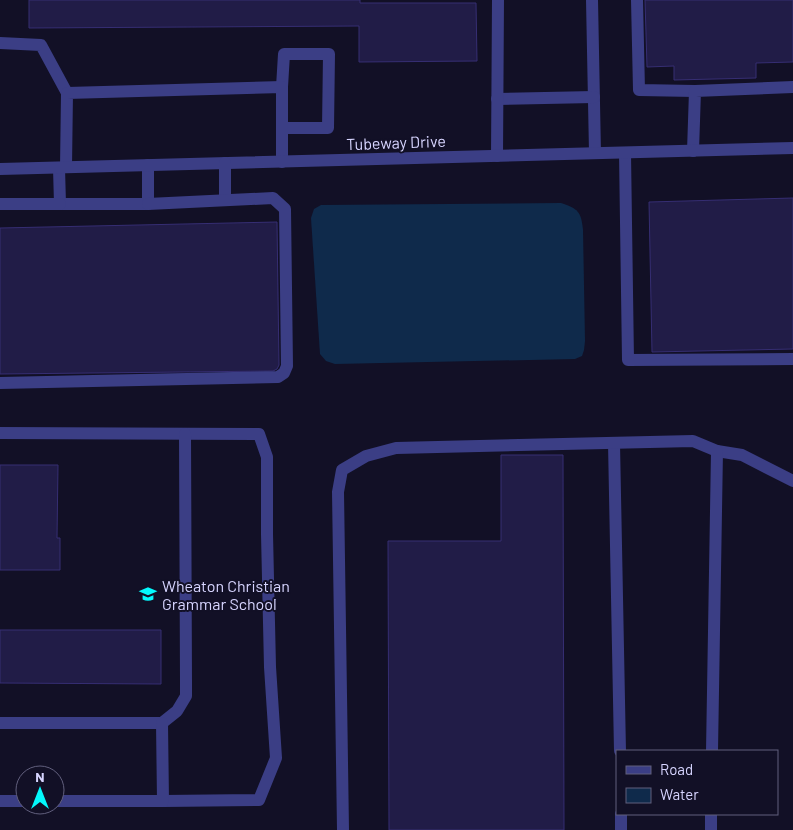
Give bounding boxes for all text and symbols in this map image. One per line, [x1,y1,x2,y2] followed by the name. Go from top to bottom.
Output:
[346,131,446,153] street label: Tubeway Drive
[162,576,290,613] place label: Wheaton Christian Grammar School
[138,584,158,604] school or university icon: Wheaton Christian Grammar School
[616,750,778,815] legend
[660,760,693,778] text: Road
[15,765,65,815] north arrow
[35,768,45,785] text: N
[660,785,699,803] text: Water

